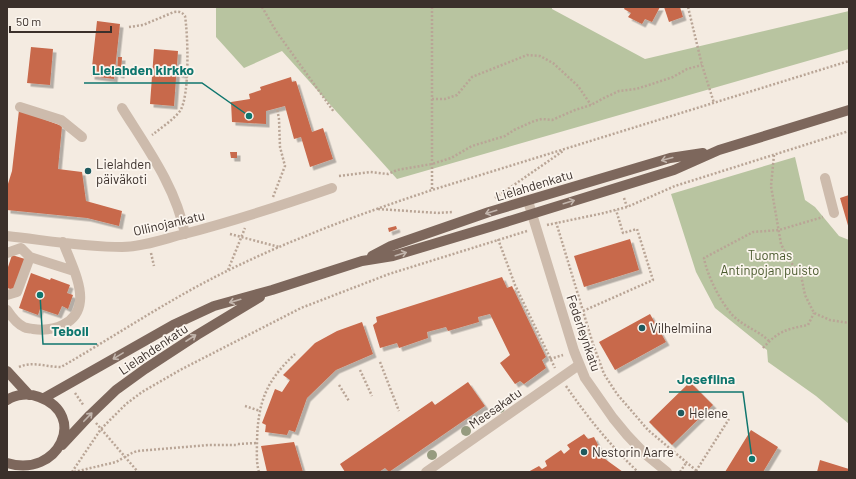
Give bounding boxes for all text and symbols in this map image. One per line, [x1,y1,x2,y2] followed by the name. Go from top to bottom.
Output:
[10,8,111,34] scale bar
[16,14,41,28] text: 50 m
[84,57,202,83] callout: Lielahden kirkko
[92,61,194,78] text: Lielahden kirkko
[96,156,151,187] place label: Lielahden päiväkoti
[660,156,673,163] one-way arrow
[83,166,93,176] marker: Lielahden päiväkoti
[493,166,575,204] street label: Lielahdenkatu
[562,198,575,205] one-way arrow
[132,207,206,239] street label: Ollinojankatu
[484,209,497,216] one-way arrow
[721,247,819,278] park label: Tuomas Antinpojan puisto
[394,250,407,257] one-way arrow
[563,293,605,373] street label: Federleynkatu
[229,298,242,305] one-way arrow
[43,318,97,344] callout: Teboil
[115,320,191,378] street label: Lielahdenkatu
[650,320,712,336] place label: Vilhelmiina
[51,322,89,339] text: Teboil
[637,323,647,333] marker: Vilhelmiina
[186,334,197,342] one-way arrow
[112,353,124,361] one-way arrow
[669,366,743,392] callout: Josefiina
[677,370,735,387] text: Josefiina
[466,384,524,432] street label: Meesakatu
[689,405,728,421] place label: Helene
[676,408,686,418] marker: Helene
[83,412,93,422] one-way arrow
[592,444,674,460] place label: Nestorin Aarre
[579,447,589,457] marker: Nestorin Aarre

